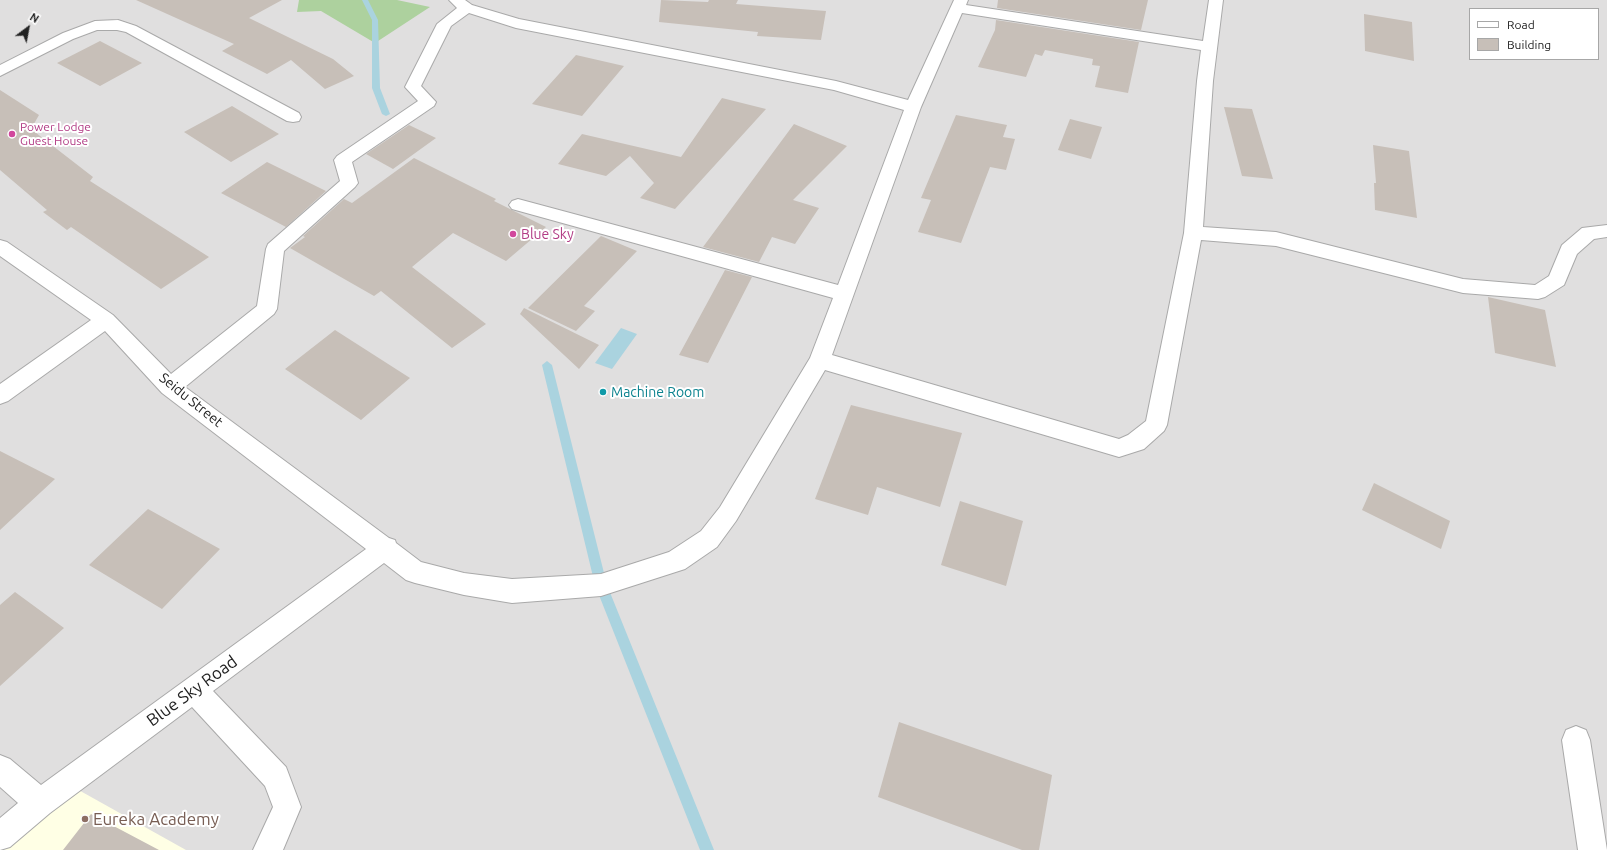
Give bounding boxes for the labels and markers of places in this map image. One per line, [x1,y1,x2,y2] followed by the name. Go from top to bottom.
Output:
[20,120,91,148] place label: Power Lodge Guest House
[7,129,17,139] marker: Power Lodge Guest House
[521,226,574,242] place label: Blue Sky
[508,229,518,239] marker: Blue Sky
[611,384,704,400] place label: Machine Room
[598,387,608,397] marker: Machine Room
[93,809,219,829] place label: Eureka Academy
[80,814,90,824] marker: Eureka Academy

